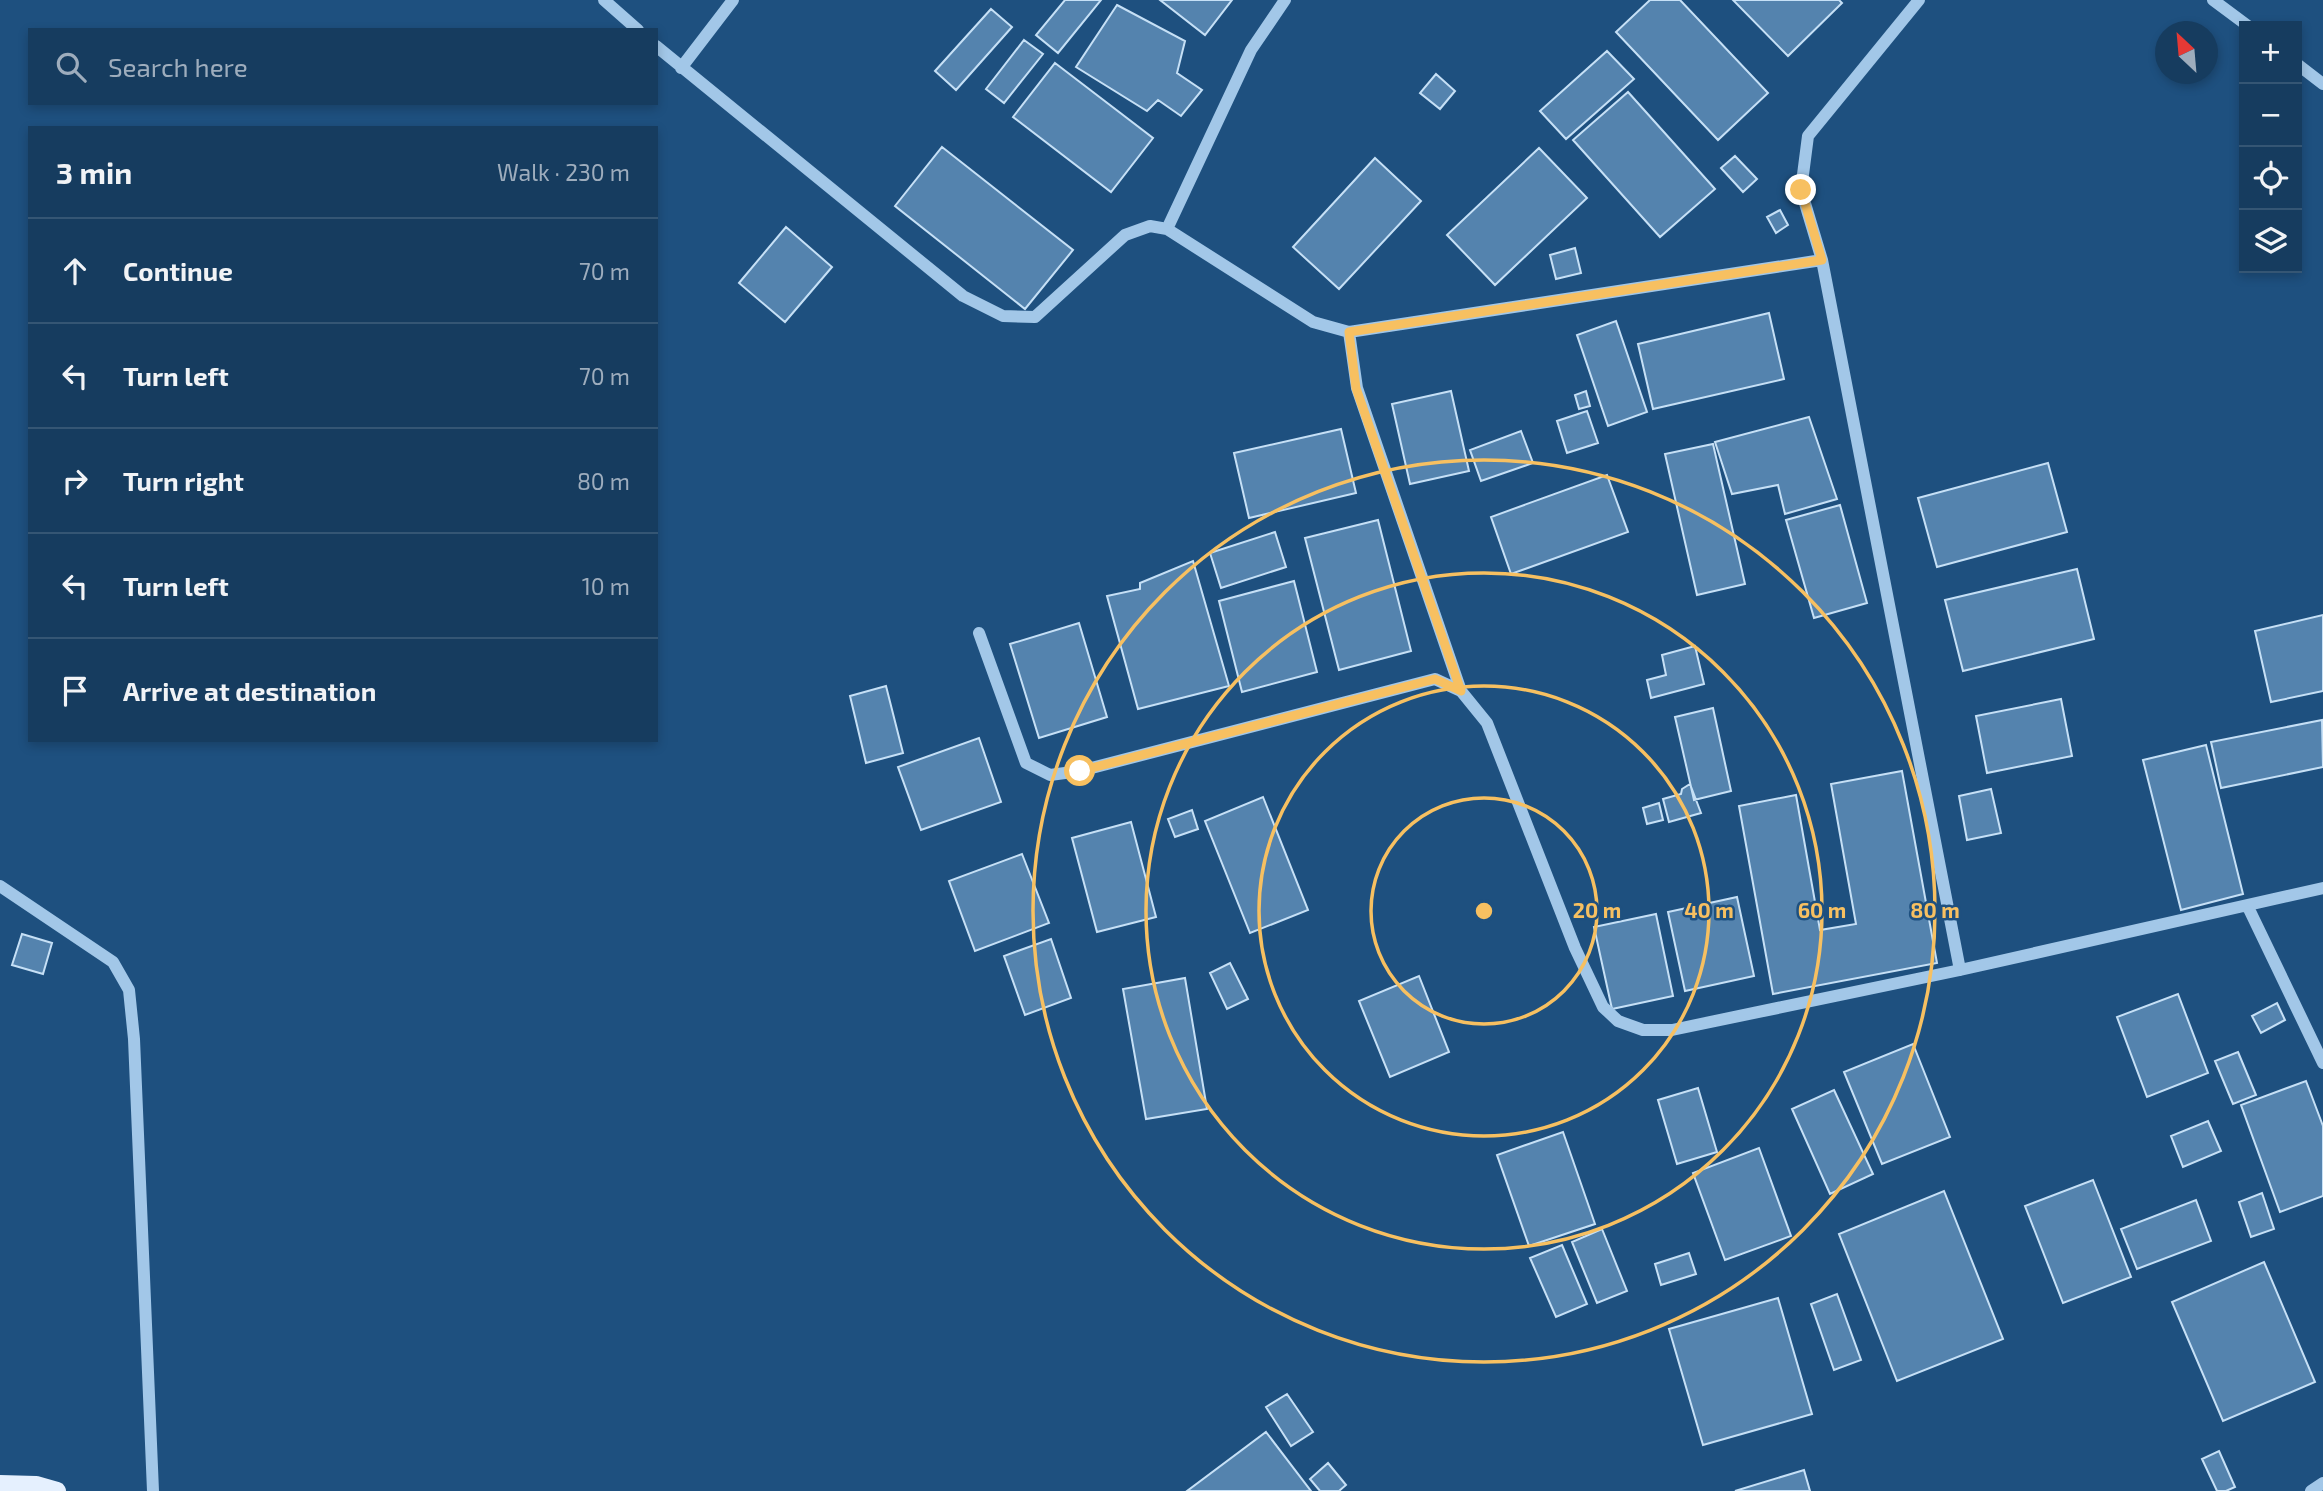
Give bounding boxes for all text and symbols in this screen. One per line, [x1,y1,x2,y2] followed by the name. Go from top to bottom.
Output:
[2155,21,2218,84] north arrow
[2239,21,2302,273] map controls
[2239,21,2302,84] button: +
[28,28,658,105] search box
[52,48,90,86] icon: search
[108,51,248,82] text: Search here
[2239,84,2302,147] button: −
[2239,147,2302,210] button: locate
[56,154,132,190] text: 3 min
[497,158,630,186] text: Walk · 230 m
[1785,174,1816,205] route end
[2239,210,2302,273] button: layers
[56,252,94,290] icon: ahead
[123,255,233,286] text: Continue
[579,257,630,285] text: 70 m
[56,357,94,395] icon: left
[123,360,229,391] text: Turn left
[579,362,630,390] text: 70 m
[56,462,94,500] icon: right
[123,465,244,496] text: Turn right
[577,467,630,495] text: 80 m
[56,567,94,605] icon: left
[123,570,229,601] text: Turn left
[582,572,630,600] text: 10 m
[56,672,94,710] icon: arrive
[123,675,376,706] text: Arrive at destination
[1064,755,1095,786] route start
[1573,897,1621,922] text: 20 m
[1684,897,1734,922] text: 40 m
[1798,897,1846,922] text: 60 m
[1910,897,1960,922] text: 80 m
[1472,899,1496,923] centre of rings

